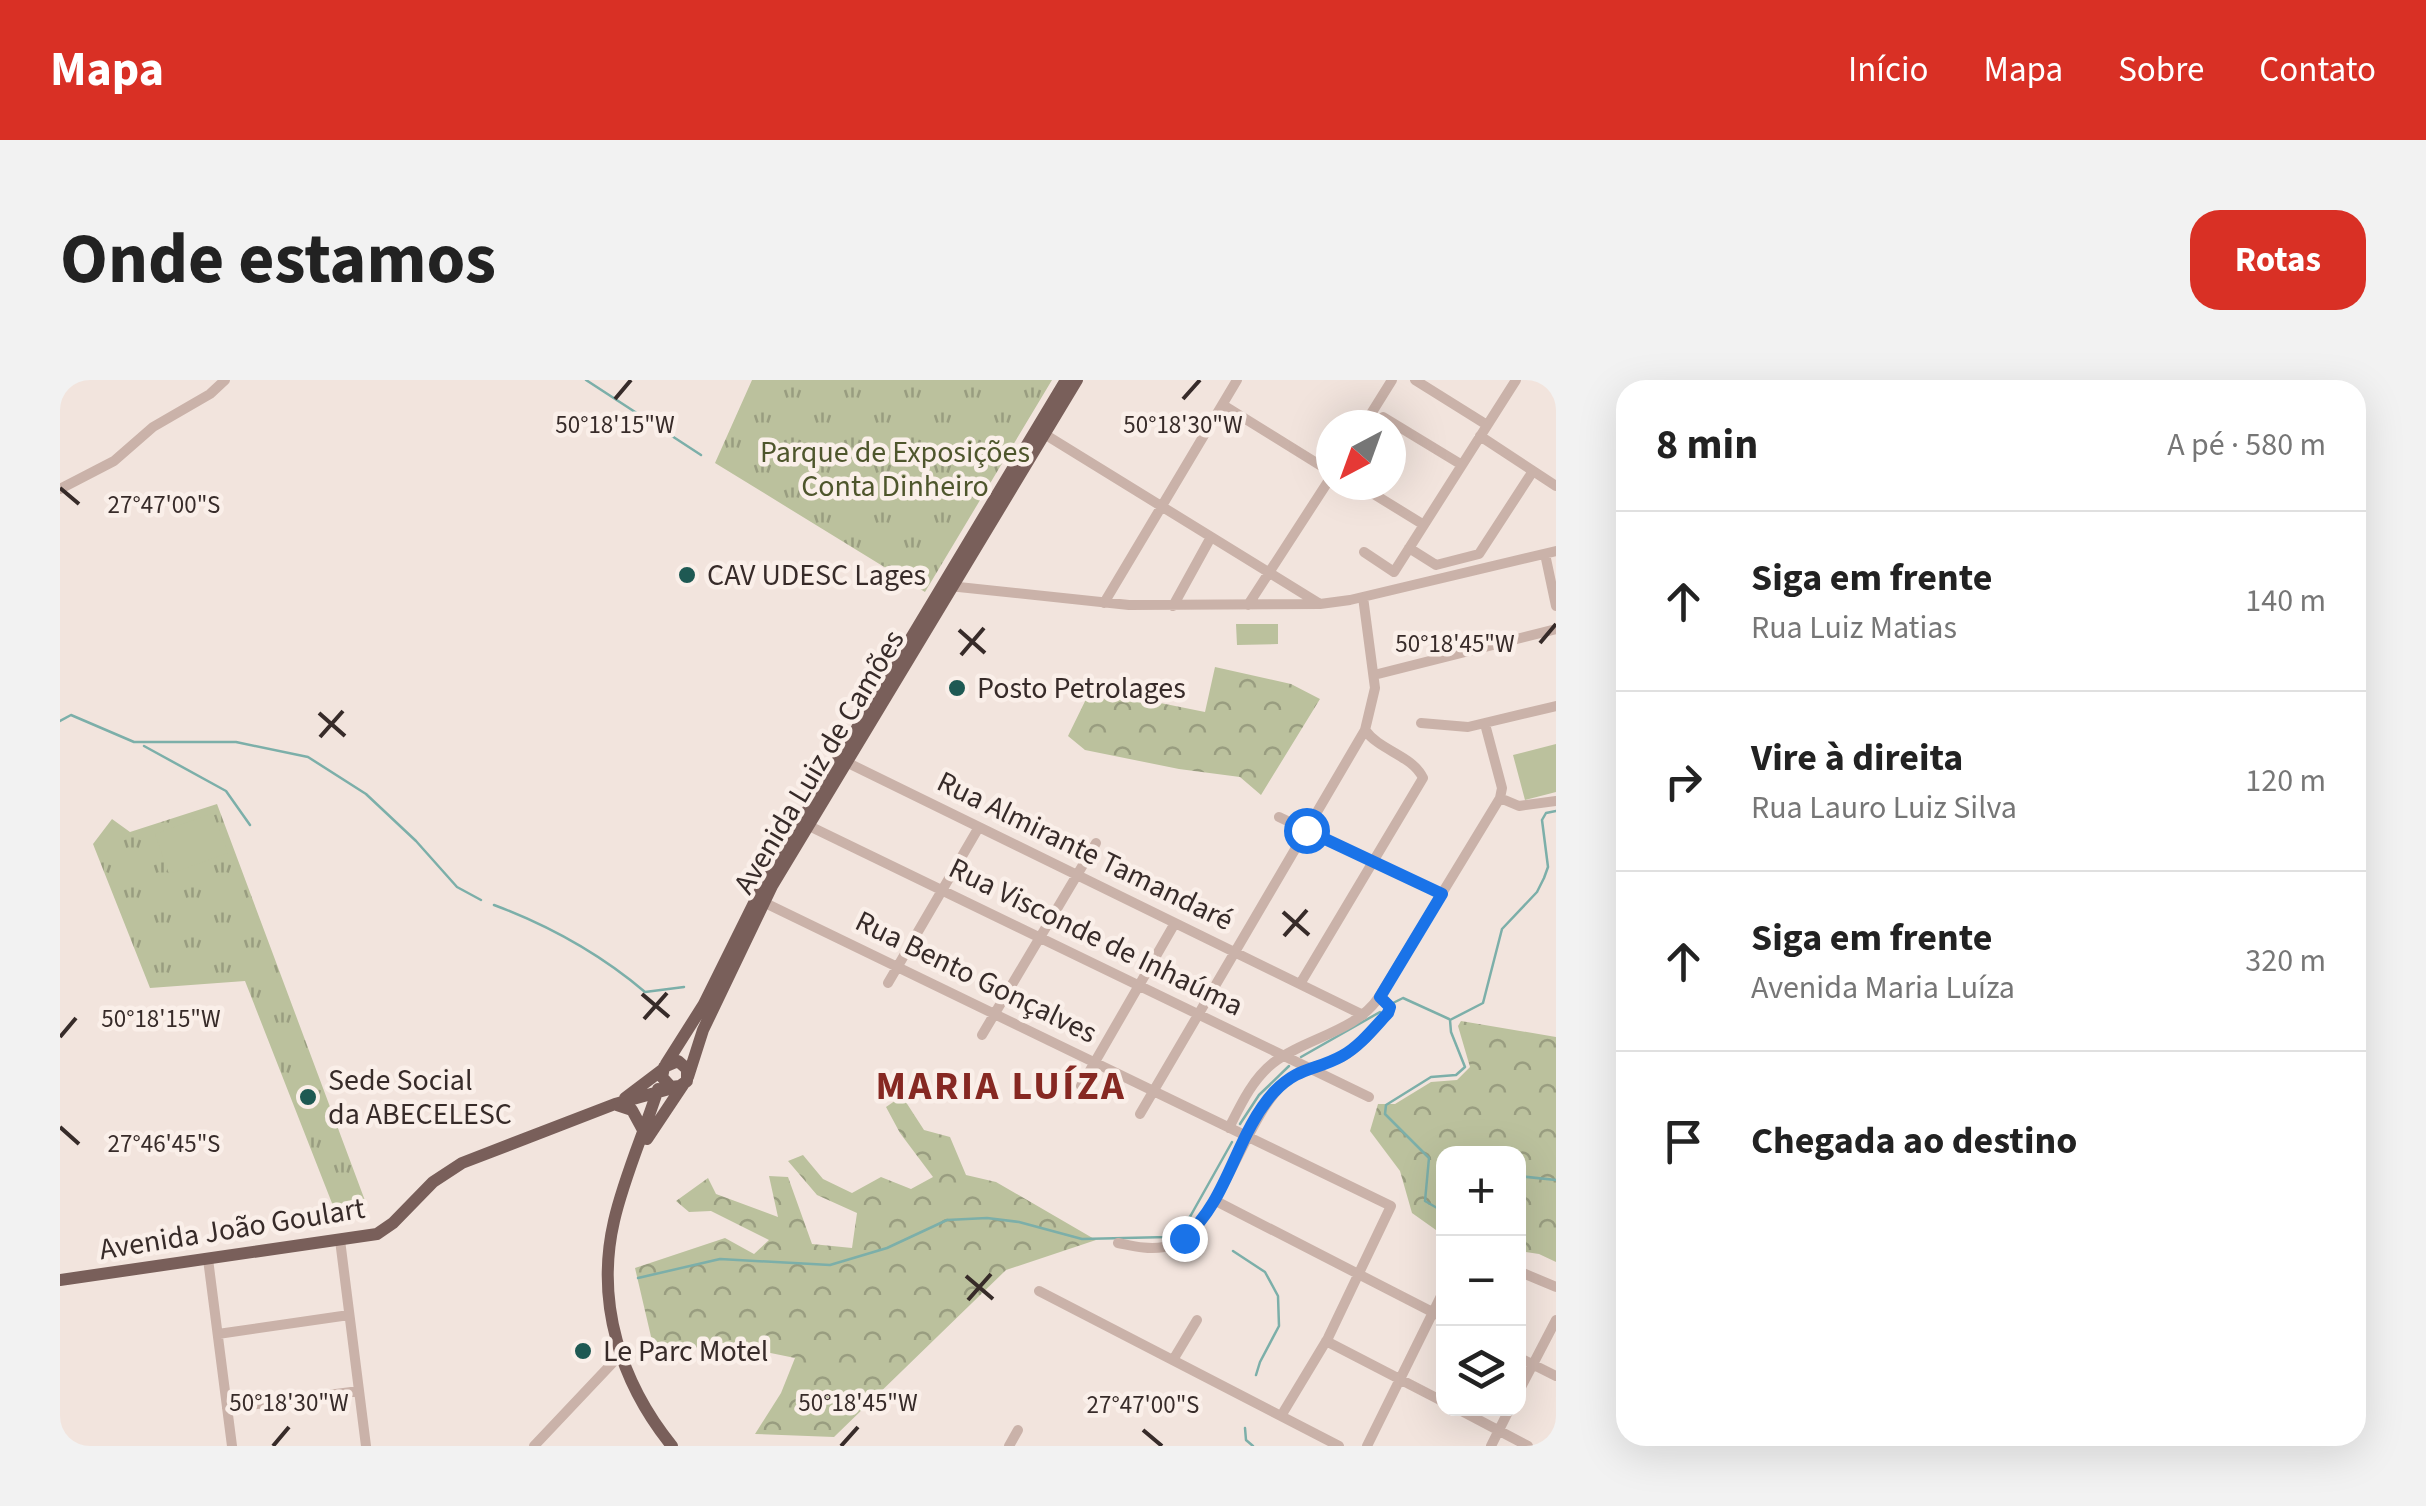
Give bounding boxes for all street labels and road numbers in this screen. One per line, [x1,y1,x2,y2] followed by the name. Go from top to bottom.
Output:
[723,622,915,902] street label: Avenida Luiz de Camões
[930,760,1240,942] street label: Rua Almirante Tamandaré
[942,847,1250,1027] street label: Rua Visconde de Inhaúma
[848,900,1104,1054] street label: Rua Bento Gonçalves
[96,1187,368,1271] street label: Avenida João Goulart

